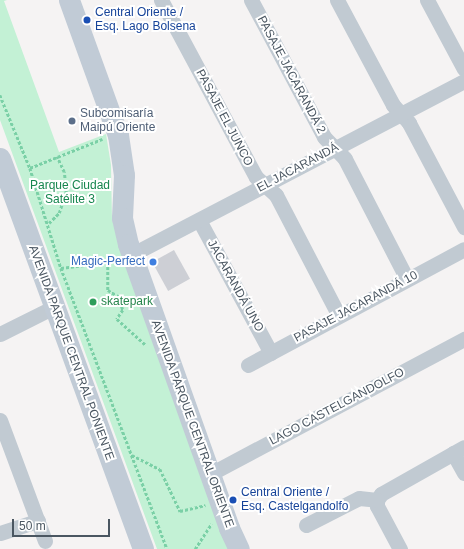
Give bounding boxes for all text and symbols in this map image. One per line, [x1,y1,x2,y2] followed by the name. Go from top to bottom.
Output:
[95,6,196,34] place label: Central Oriente / Esq. Lago Bolsena
[254,14,328,136] street label: PASAJE JACARANDÁ 2
[82,15,92,25] marker: Central Oriente / Esq. Lago Bolsena
[192,67,256,169] street label: PASAJE EL JUNCO
[80,107,155,135] place label: Subcomisaría Maipú Oriente
[67,116,77,126] marker: Subcomisaría Maipú Oriente
[255,140,341,196] street label: EL JACARANDÁ
[30,179,110,207] park label: Parque Ciudad Satélite 3
[204,238,266,334] street label: JACARANDÁ UNO
[25,243,117,463] street label: AVENIDA PARQUE CENTRAL PONIENTE
[71,255,145,269] place label: Magic-Perfect
[148,257,158,267] marker: Magic-Perfect
[292,268,420,346] street label: PASAJE JACARANDÁ 10
[101,295,153,309] place label: skatepark
[88,297,98,307] marker: skatepark
[147,318,237,530] street label: AVENIDA PARQUE CENTRAL ORIENTE
[267,365,407,449] street label: LAGO CASTELGANDOLFO
[241,486,348,514] place label: Central Oriente / Esq. Castelgandolfo
[228,495,238,505] marker: Central Oriente / Esq. Castelgandolfo
[14,511,112,537] scale bar
[19,519,46,533] text: 50 m

